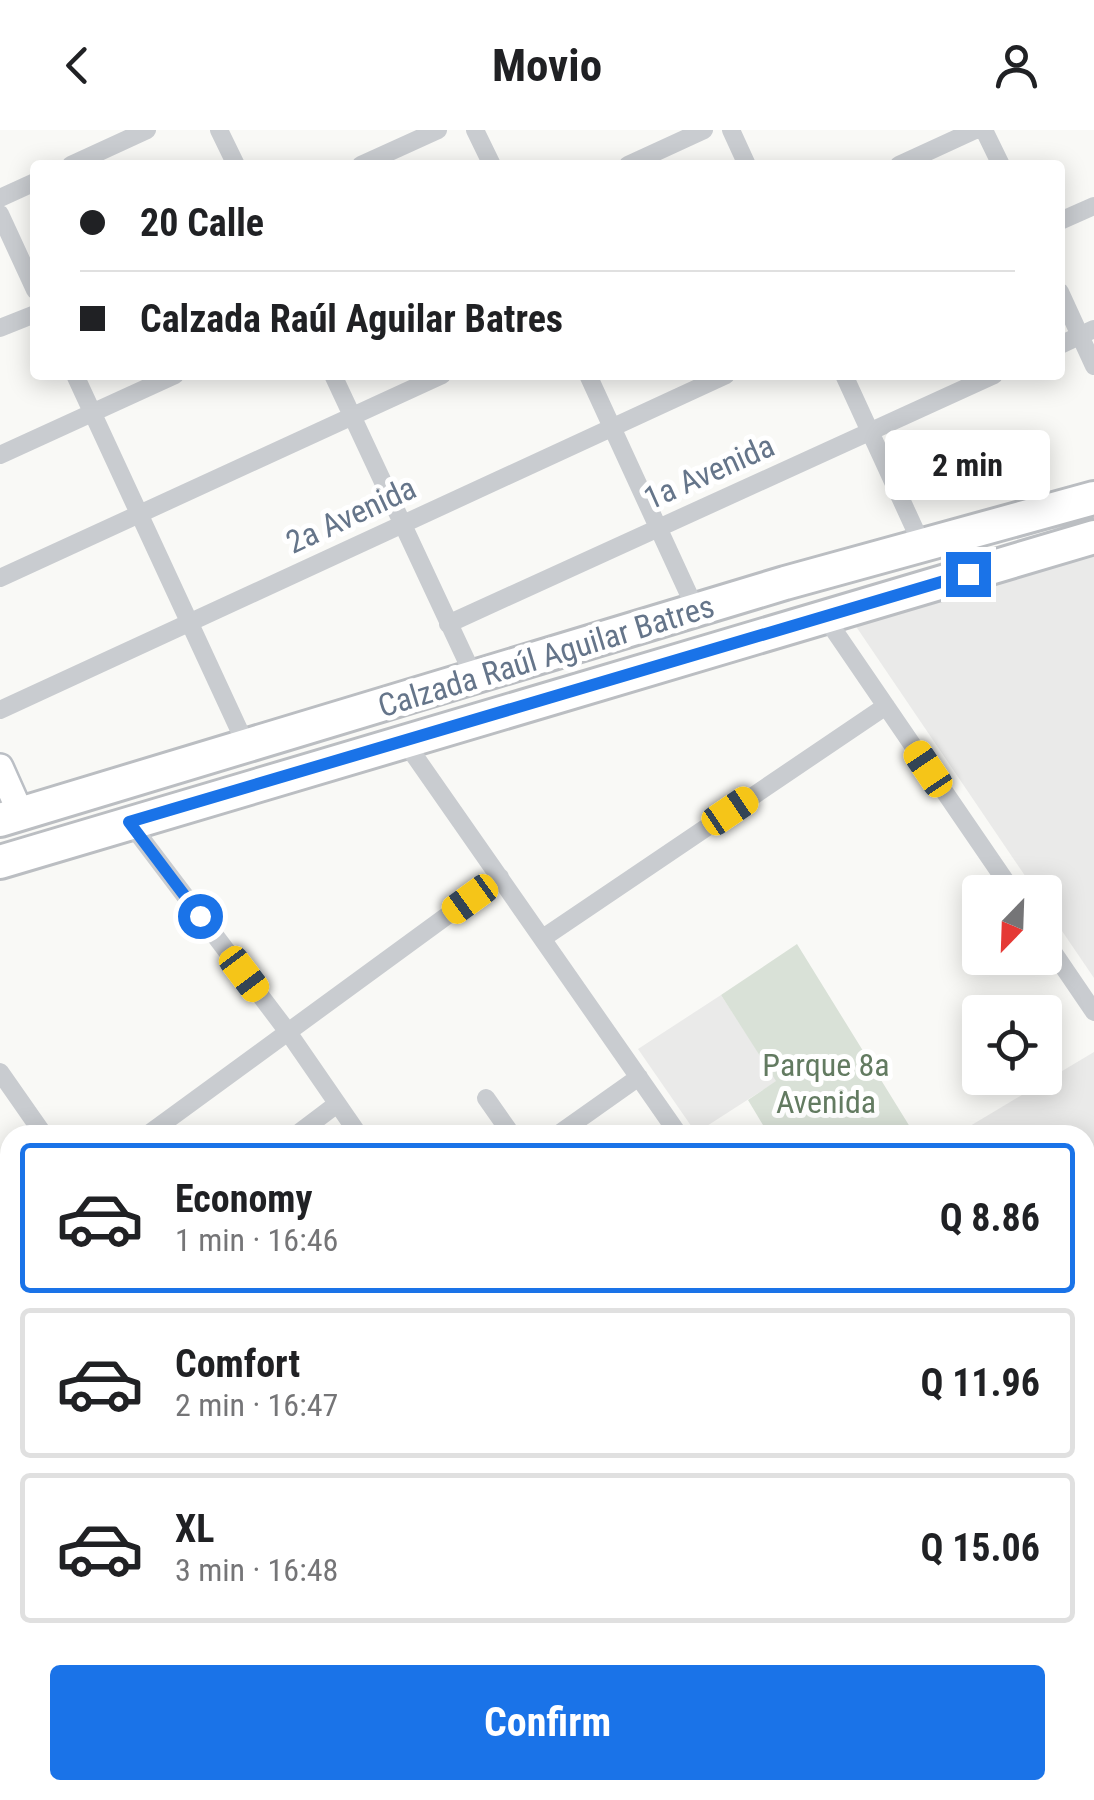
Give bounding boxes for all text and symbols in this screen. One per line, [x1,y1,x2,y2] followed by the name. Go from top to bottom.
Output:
[50,38,105,93] icon: back
[989,38,1044,93] icon: person
[492,39,602,92] text: Movio
[140,201,264,245] text: 20 Calle
[140,297,563,341] text: Calzada Raúl Aguilar Batres
[638,426,780,518] street label: 1a Avenida
[886,429,1050,499] callout: 2 min
[932,446,1003,484] text: 2 min
[280,468,422,562] street label: 2a Avenida
[946,552,991,597] route end
[373,587,719,725] street label: Calzada Raúl Aguilar Batres
[899,736,957,802] car
[697,782,763,840] car
[437,869,503,929] car
[962,875,1062,975] north arrow
[962,875,1062,1095] map controls
[178,894,223,939] route start
[214,941,274,1007] car
[962,995,1062,1095] button: locate
[762,1046,890,1121] park label: Parque 8a Avenida
[55,1173,145,1263] icon: car
[175,1177,312,1221] text: Economy
[940,1196,1040,1240] text: Q 8.86
[175,1221,338,1259] text: 1 min · 16:46
[55,1338,145,1428] icon: car
[175,1342,300,1386] text: Comfort
[920,1361,1040,1405] text: Q 11.96
[175,1386,338,1424] text: 2 min · 16:47
[55,1503,145,1593] icon: car
[175,1507,214,1551] text: XL
[920,1526,1040,1570] text: Q 15.06
[175,1551,338,1589] text: 3 min · 16:48
[50,1665,1045,1780] button: Confirm

